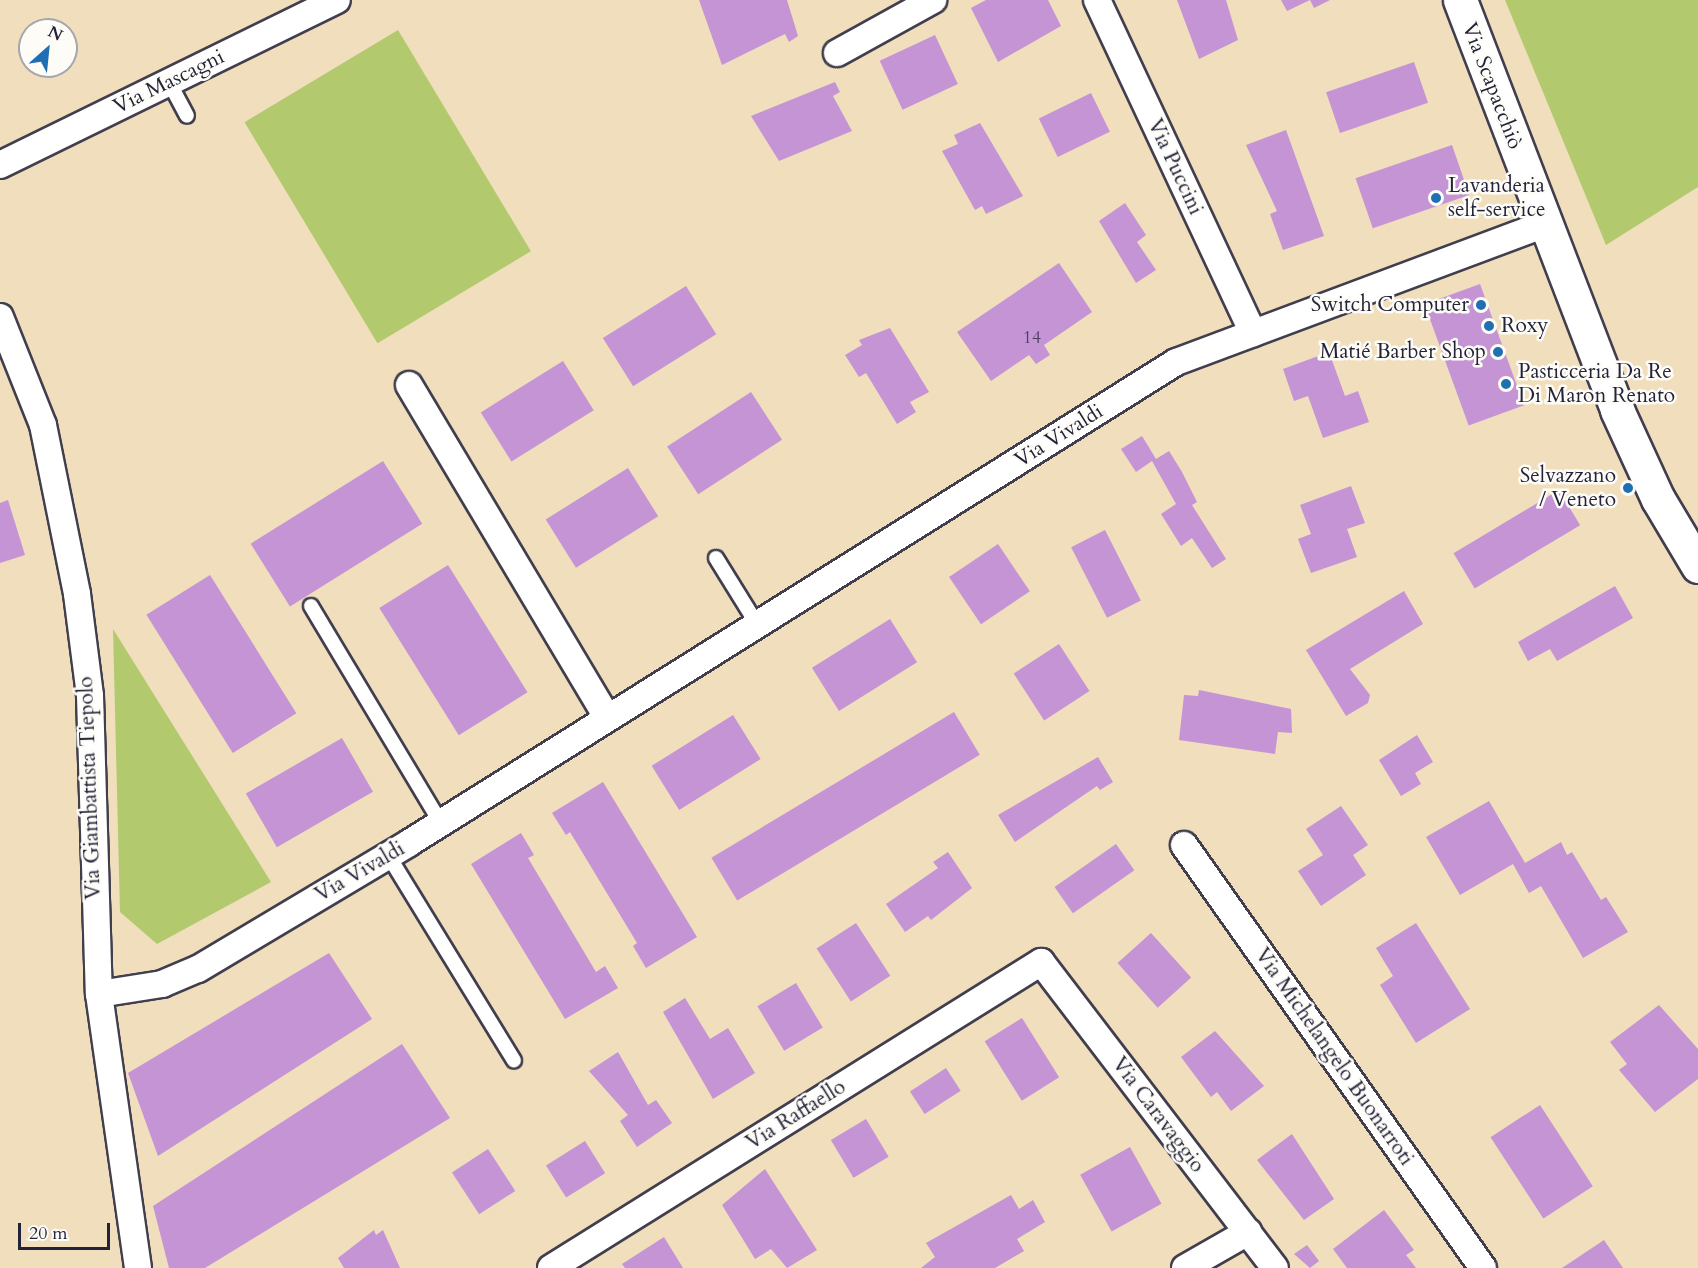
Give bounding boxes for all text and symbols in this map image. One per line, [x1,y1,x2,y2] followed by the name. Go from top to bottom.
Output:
[18,18,78,78] north arrow
[1456,19,1528,153] street label: Via Scapacchiò
[44,21,66,47] text: N
[109,44,229,120] street label: Via Mascagni
[1142,115,1208,219] street label: Via Puccini
[1448,173,1546,223] place label: Lavanderia self-service
[1429,191,1443,205] marker: Lavanderia self-service
[1311,292,1469,318] place label: Switch Computer
[1474,298,1488,312] marker: Switch Computer
[1501,313,1548,339] place label: Roxy
[1482,319,1496,333] marker: Roxy
[1023,327,1041,349] house number: 14
[1320,339,1486,365] place label: Matié Barber Shop
[1491,345,1505,359] marker: Matié Barber Shop
[1518,359,1675,409] place label: Pasticceria Da Re Di Maron Renato
[1499,377,1513,391] marker: Pasticceria Da Re Di Maron Renato
[1010,399,1108,473] street label: Via Vivaldi
[1520,463,1616,513] place label: Selvazzano / Veneto
[1621,481,1635,495] marker: Selvazzano / Veneto
[74,676,106,900] street label: Via Giambattista Tiepolo
[311,836,409,908] street label: Via Vivaldi
[1249,943,1419,1171] street label: Via Michelangelo Buonarroti
[1106,1052,1210,1178] street label: Via Caravaggio
[741,1074,851,1156] street label: Via Raffaello
[21,1211,112,1249] scale bar
[29,1221,68,1246] text: 20 m

